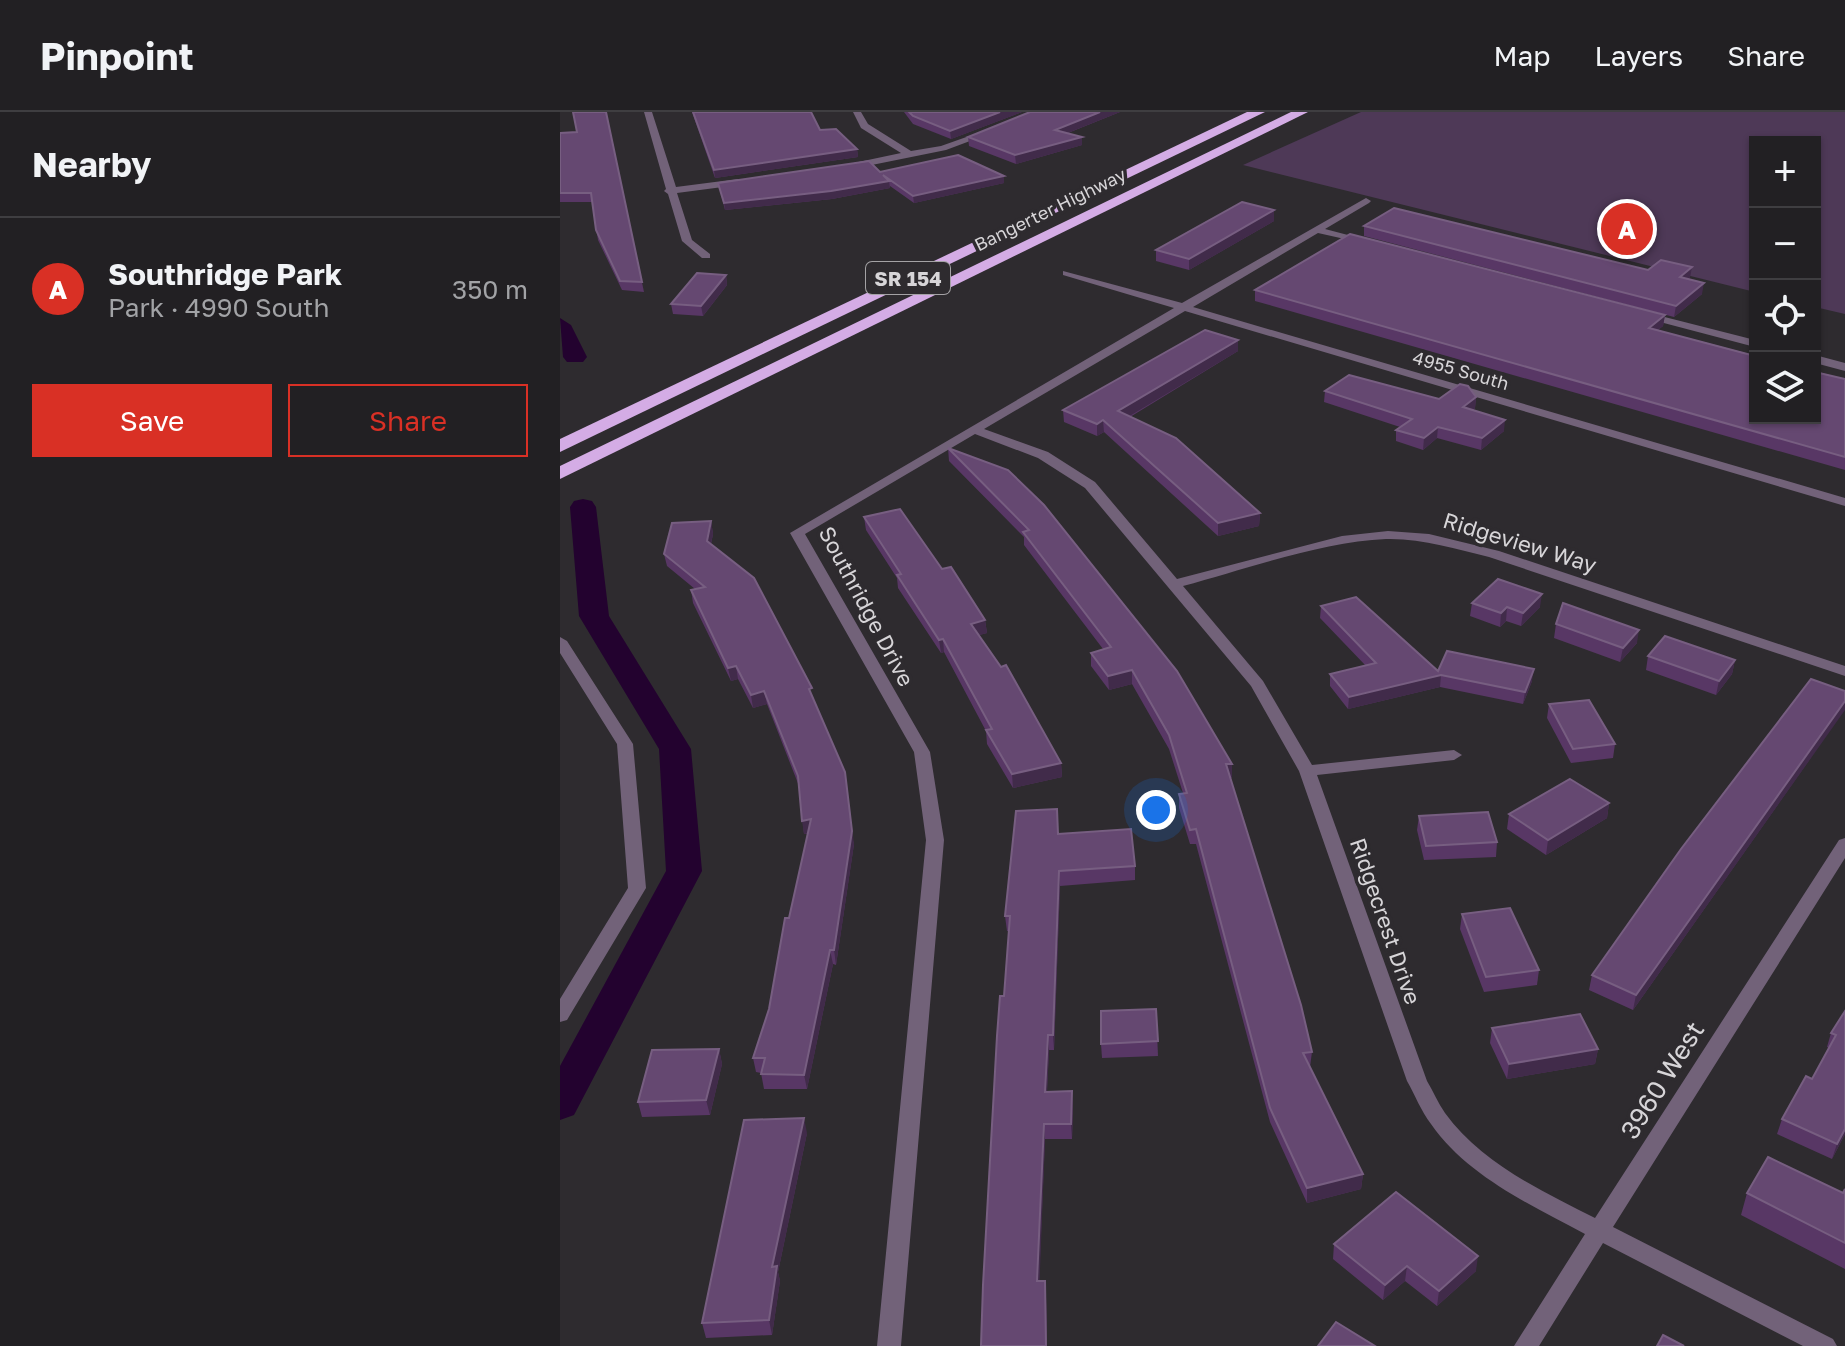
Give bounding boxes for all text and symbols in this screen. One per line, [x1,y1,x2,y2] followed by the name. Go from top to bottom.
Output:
[40,33,194,78] text: Pinpoint
[1493,39,1551,72] text: Map
[1595,39,1683,72] text: Layers
[1727,39,1805,72] text: Share
[1749,136,1821,424] map controls
[1749,136,1821,208] button: +
[32,144,152,184] text: Nearby
[971,163,1129,255] street label: Bangerter Highway
[1601,199,1653,259] pin: A
[1749,208,1821,280] button: −
[108,256,342,292] text: Southridge Park
[866,262,950,294] road number: SR 154
[49,274,67,305] text: A
[452,274,528,305] text: 350 m
[1749,280,1821,352] button: locate
[108,292,329,323] text: Park · 4990 South
[1411,346,1511,394] street label: 4955 South
[1749,352,1821,424] button: layers
[32,384,272,457] button: Save
[288,384,528,457] button: Share
[1440,506,1600,578] street label: Ridgeview Way
[813,521,921,691] street label: Southridge Drive
[1136,790,1176,830] your location
[1345,834,1427,1008] street label: Ridgecrest Drive
[1614,1016,1710,1144] street label: 3960 West

